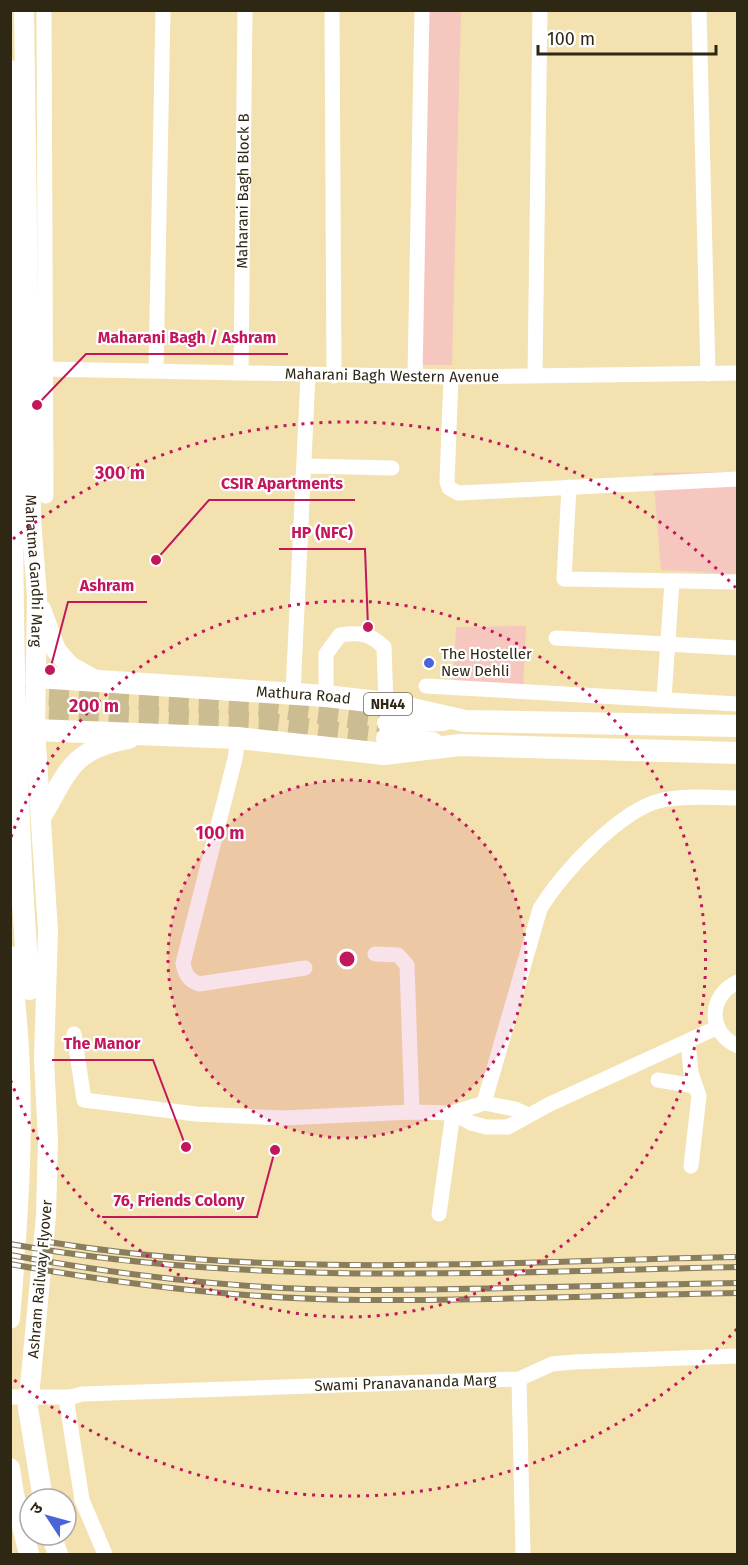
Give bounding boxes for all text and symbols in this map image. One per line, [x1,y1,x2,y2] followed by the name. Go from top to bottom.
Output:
[538,18,716,56] scale bar
[547,28,595,50] text: 100 m
[233,113,253,269] street label: Maharani Bagh Block B
[86,320,288,354] callout: Maharani Bagh / Ashram
[98,328,276,347] text: Maharani Bagh / Ashram
[285,365,499,386] street label: Maharani Bagh Western Avenue
[94,462,145,484] text: 300 m
[209,466,355,500] callout: CSIR Apartments
[221,474,343,493] text: CSIR Apartments
[22,494,46,647] street label: Mahatma Gandhi Marg
[279,515,365,549] callout: HP (NFC)
[291,523,353,542] text: HP (NFC)
[68,568,147,602] callout: Ashram
[79,576,134,595] text: Ashram
[441,645,532,680] place label: The Hosteller New Dehli
[422,656,436,670] marker: The Hosteller New Dehli
[256,682,352,708] street label: Mathura Road
[364,693,412,715] road number: NH44
[69,695,119,717] text: 200 m
[196,822,244,844] text: 100 m
[337,949,357,969] centre of rings
[52,1026,153,1060] callout: The Manor
[64,1034,141,1053] text: The Manor
[102,1183,257,1217] callout: 76, Friends Colony
[114,1191,245,1210] text: 76, Friends Colony
[24,1199,56,1359] street label: Ashram Railway Flyover
[314,1371,497,1395] street label: Swami Pranavananda Marg
[18,1487,78,1547] north arrow
[26,1499,47,1518] text: उ

